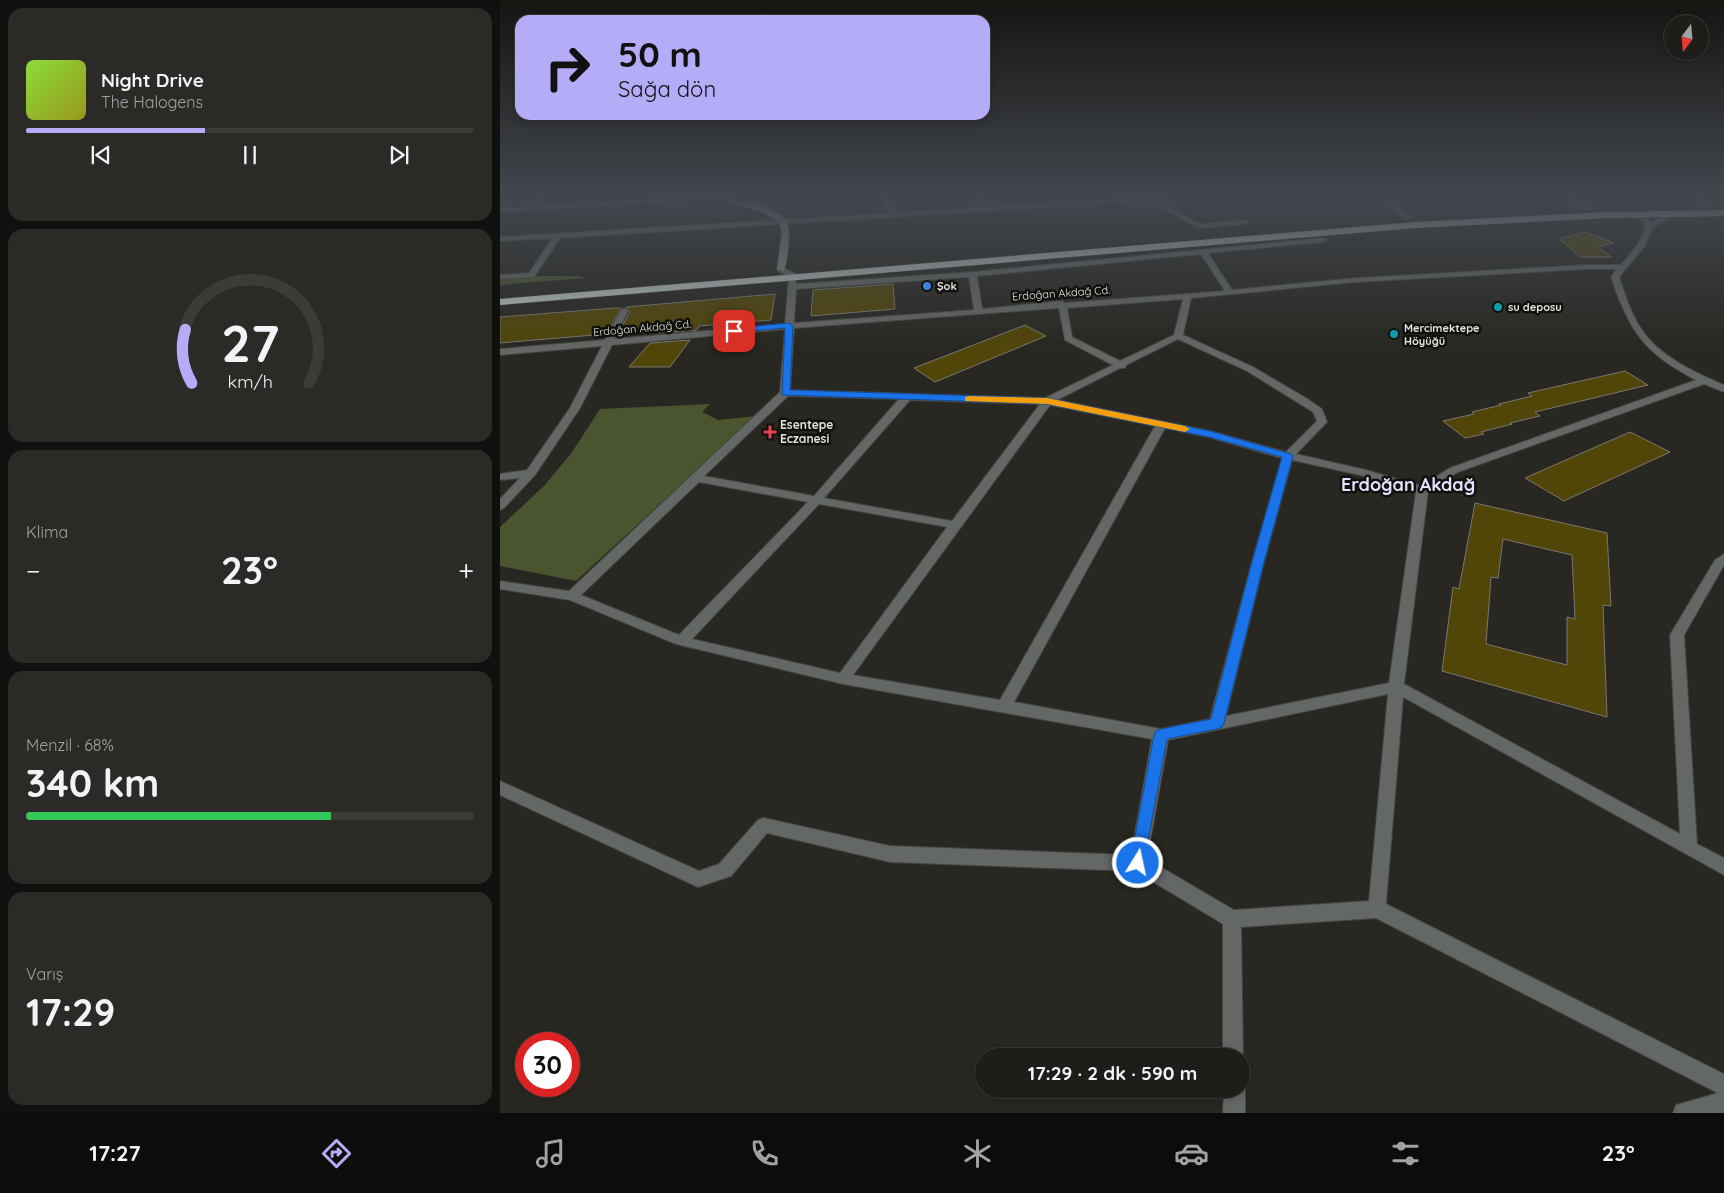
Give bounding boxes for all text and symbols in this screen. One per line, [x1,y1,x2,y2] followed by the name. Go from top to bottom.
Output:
[1664,15,1709,60] north arrow
[1664,15,1709,60] map controls
[618,32,702,76] text: 50 m
[535,35,600,100] icon: right
[101,68,204,92] text: Night Drive
[618,75,716,103] text: Sağa dön
[101,92,203,112] text: The Halogens
[87,141,115,169] icon: previous
[236,141,264,169] icon: pause
[385,141,413,169] icon: next
[937,279,957,293] place label: Şok
[921,280,933,292] marker: Şok
[1012,283,1110,303] street label: Erdoğan Akdağ Cd.
[1508,300,1562,314] place label: su deposu
[1492,301,1504,313] marker: su deposu
[221,310,279,375] text: 27
[713,310,755,352] pin
[592,317,692,339] street label: Erdoğan Akdağ Cd.
[720,317,748,345] icon: arrive
[1404,321,1480,348] place label: Mercimektepe Höyüğü
[1388,328,1400,340] marker: Mercimektepe Höyüğü
[227,370,273,392] text: km/h
[780,417,833,446] place label: Esentepe Eczanesi
[764,426,776,438] marker: Esentepe Eczanesi
[1341,473,1475,496] district label: Erdoğan Akdağ
[26,522,68,542] text: Klima
[221,546,278,594] text: 23°
[26,553,41,588] text: −
[458,553,474,588] text: +
[26,735,114,755] text: Menzil · 68%
[26,759,159,807] text: 340 km
[1111,836,1163,888] position arrow
[26,964,63,984] text: Varış
[26,988,115,1036] text: 17:29
[515,1032,580,1097] speed limit sign: 30
[1028,1061,1197,1085] text: 17:29 · 2 dk · 590 m
[319,1136,354,1171] icon: directions
[533,1136,568,1171] icon: music
[747,1136,782,1171] icon: phone
[960,1136,995,1171] icon: climate
[1174,1136,1209,1171] icon: car
[1388,1136,1423,1171] icon: filters
[89,1139,141,1167] text: 17:27
[1602,1139,1635,1167] text: 23°

